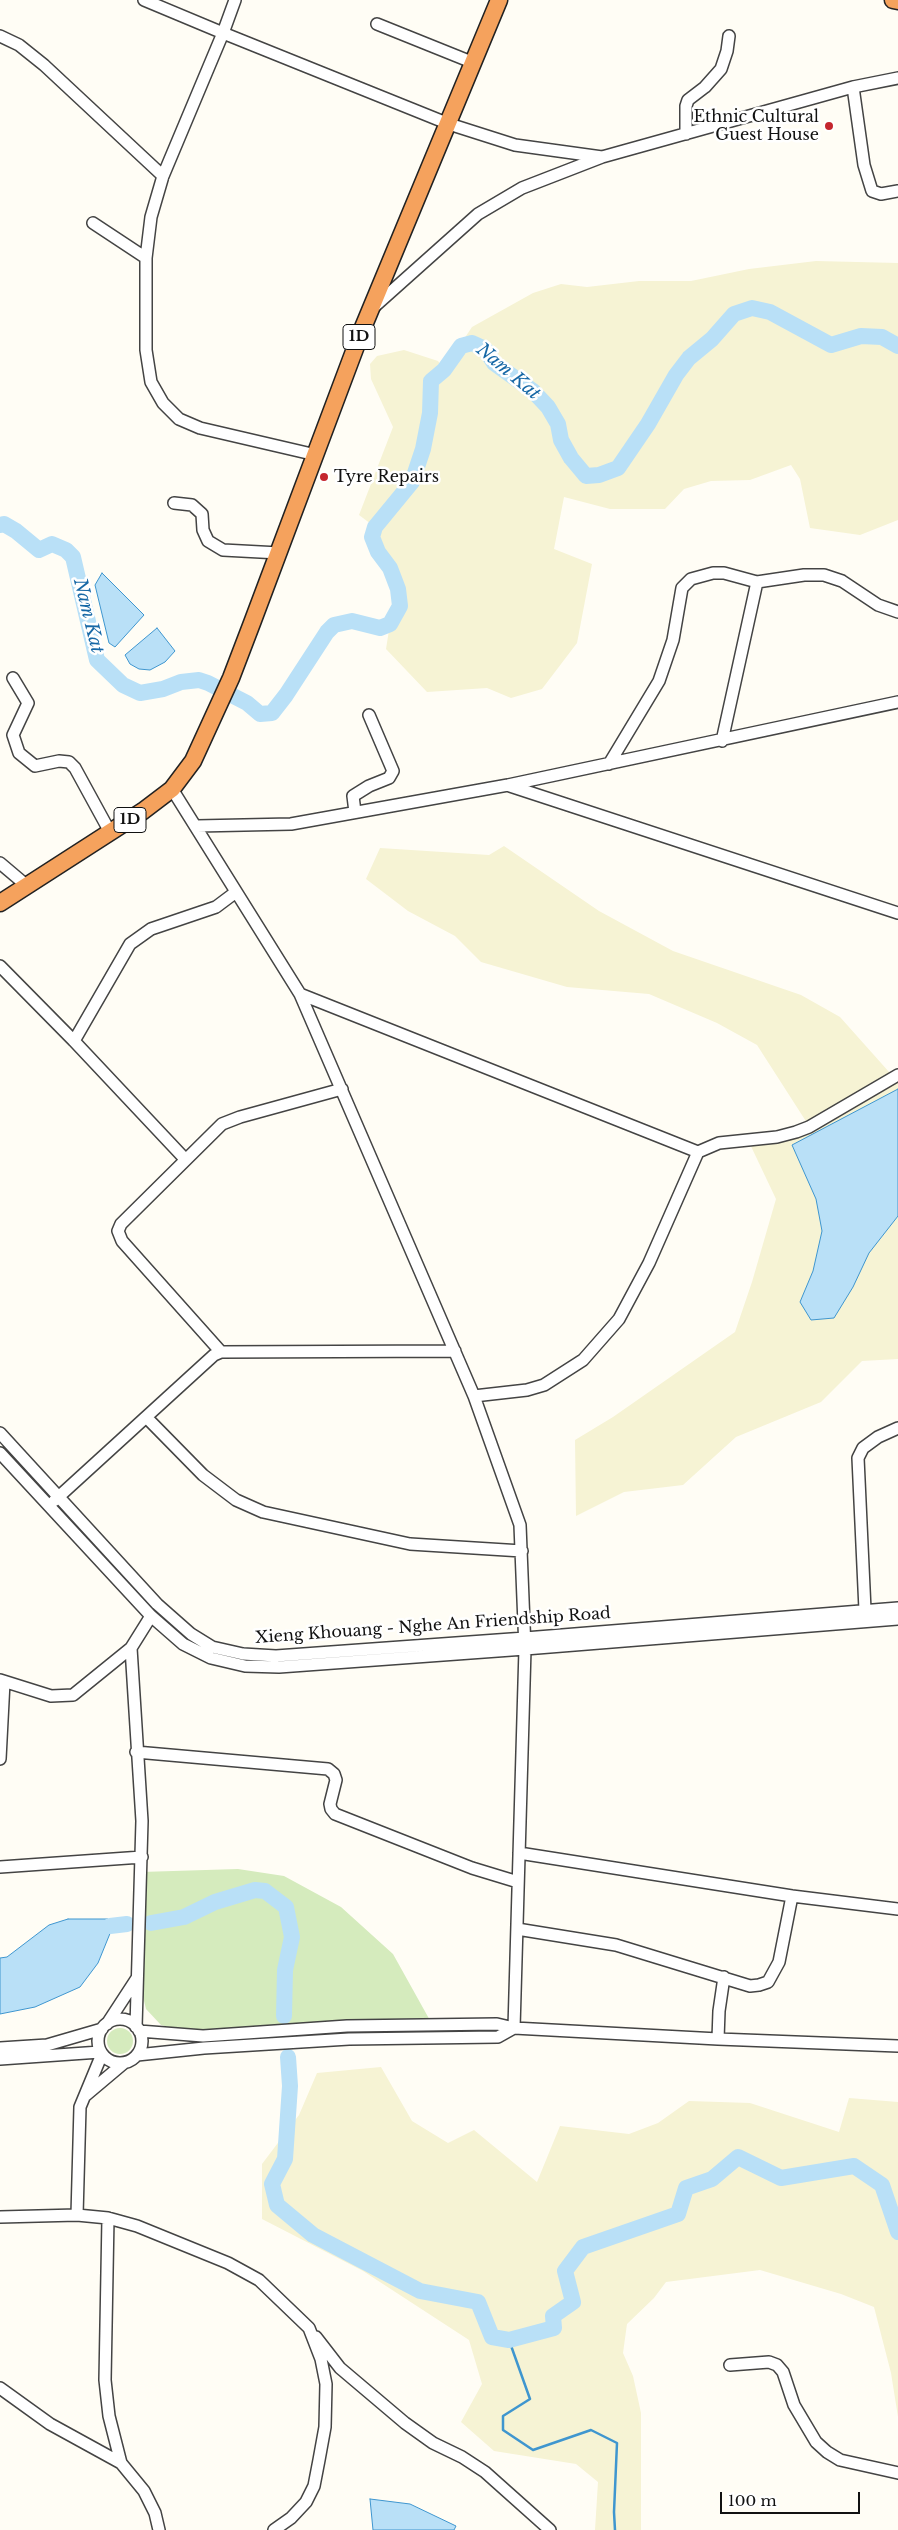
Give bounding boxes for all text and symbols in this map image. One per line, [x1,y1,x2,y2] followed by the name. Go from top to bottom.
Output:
[693,107,819,145] place label: Ethnic Cultural Guest House
[823,120,835,132] marker: Ethnic Cultural Guest House
[343,324,375,350] road number: 1D
[472,339,544,405] water label: Nam Kat
[334,467,439,487] place label: Tyre Repairs
[318,471,330,483] marker: Tyre Repairs
[68,576,108,656] water label: Nam Kat
[114,808,146,832] road number: 1D
[255,1604,611,1648] street label: Xieng Khouang - Nghe An Friendship Road
[723,2482,863,2514] scale bar
[728,2491,777,2510] text: 100 m

